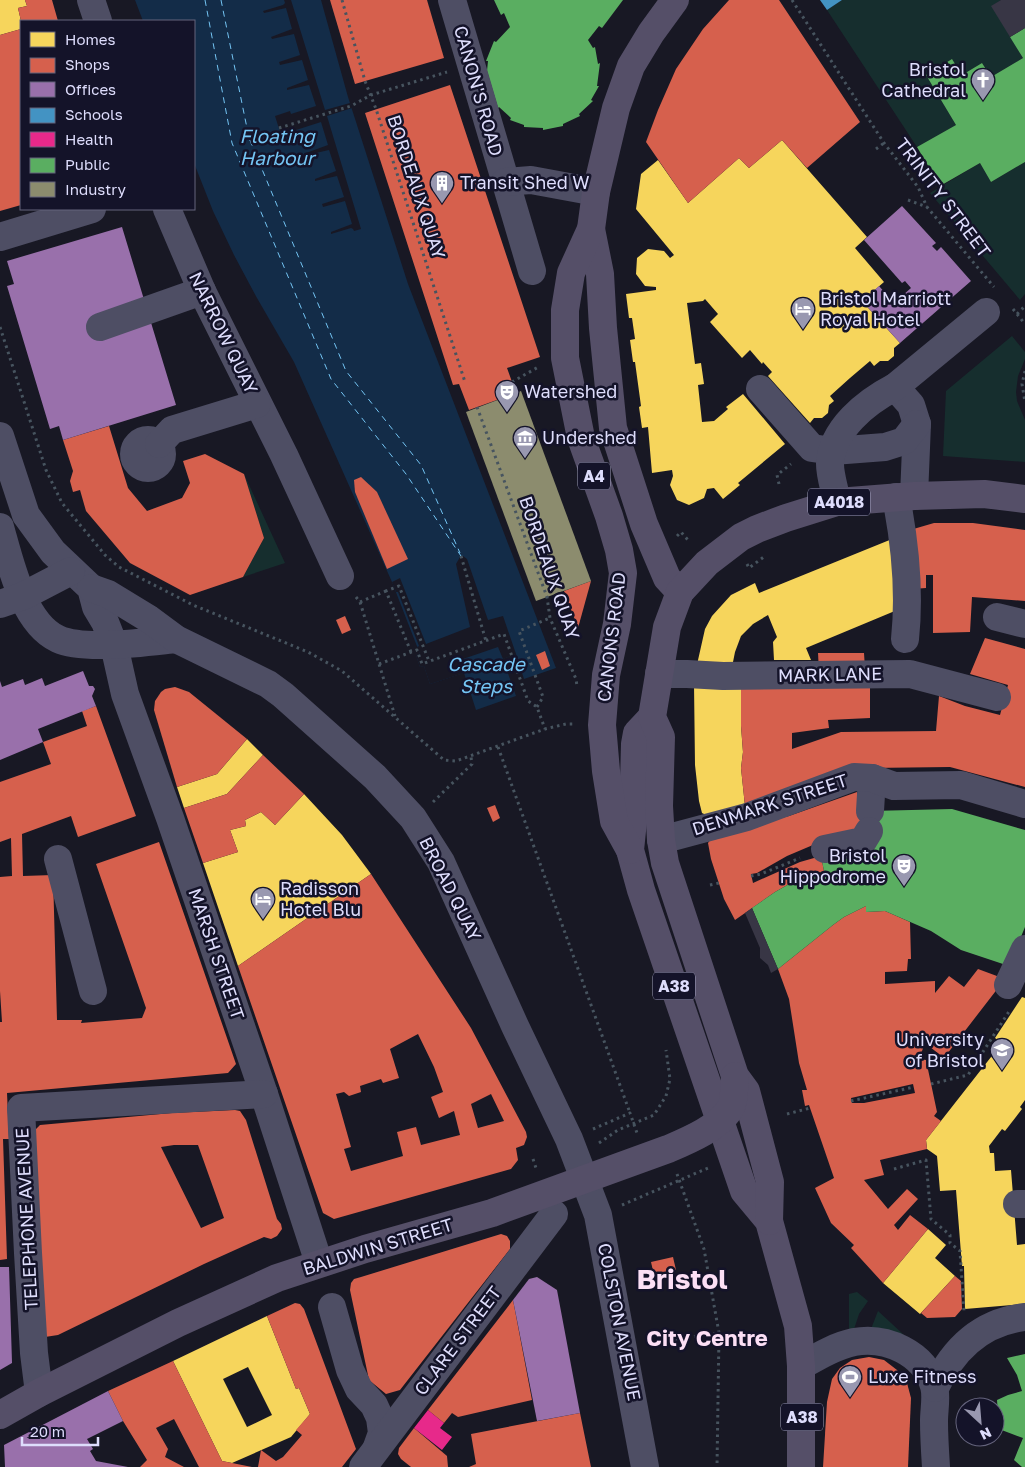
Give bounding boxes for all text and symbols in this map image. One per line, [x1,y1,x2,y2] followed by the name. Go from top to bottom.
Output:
[20,20,195,210] legend
[450,23,508,158] street label: CANON'S ROAD
[65,30,115,48] text: Homes
[65,55,110,73] text: Shops
[881,58,966,101] place label: Bristol Cathedral
[970,67,996,101] church icon: Bristol Cathedral
[65,80,116,98] text: Offices
[65,105,123,123] text: Schools
[383,112,451,262] street label: BORDEAUX QUAY
[239,124,317,169] water label: Floating Harbour
[65,130,113,148] text: Health
[892,133,996,262] street label: TRINITY STREET
[65,155,110,173] text: Public
[429,170,455,204] building icon: Transit Shed W
[460,171,590,193] place label: Transit Shed W
[65,180,126,198] text: Industry
[185,268,263,398] street label: NARROW QUAY
[820,287,951,330] place label: Bristol Marriott Royal Hotel
[790,296,816,330] hotel icon: Bristol Marriott Royal Hotel
[494,379,520,413] theatre icon: Watershed
[524,380,617,402] place label: Watershed
[512,425,538,459] museum icon: Undershed
[542,426,637,448] place label: Undershed
[578,462,610,490] road number: A4
[808,488,870,516] road number: A4018
[515,493,585,643] street label: BORDEAUX QUAY
[592,571,630,703] street label: CANONS ROAD
[447,652,527,697] water label: Cascade Steps
[778,662,882,686] street label: MARK LANE
[689,769,850,840] street label: DENMARK STREET
[415,833,487,945] street label: BROAD QUAY
[779,844,886,887] place label: Bristol Hippodrome
[891,853,917,887] theatre icon: Bristol Hippodrome
[280,877,361,920] place label: Radisson Hotel Blu
[184,885,250,1022] street label: MARSH STREET
[250,886,276,920] hotel icon: Radisson Hotel Blu
[653,972,695,999] road number: A38
[896,1028,984,1071] place label: University of Bristol
[989,1037,1015,1071] school or university icon: University of Bristol
[10,1127,42,1311] street label: TELEPHONE AVENUE
[300,1213,455,1279] street label: BALDWIN STREET
[594,1241,646,1403] street label: COLSTON AVENUE
[636,1262,728,1295] district label: Bristol
[409,1282,505,1399] street label: CLARE STREET
[646,1324,768,1351] district label: City Centre
[837,1364,863,1398] sports icon: Luxe Fitness
[868,1365,977,1387] place label: Luxe Fitness
[955,1397,1005,1447] north arrow
[781,1404,823,1430] road number: A38
[22,1414,99,1446] scale bar
[30,1422,65,1440] text: 20 m
[977,1424,994,1444] text: N

